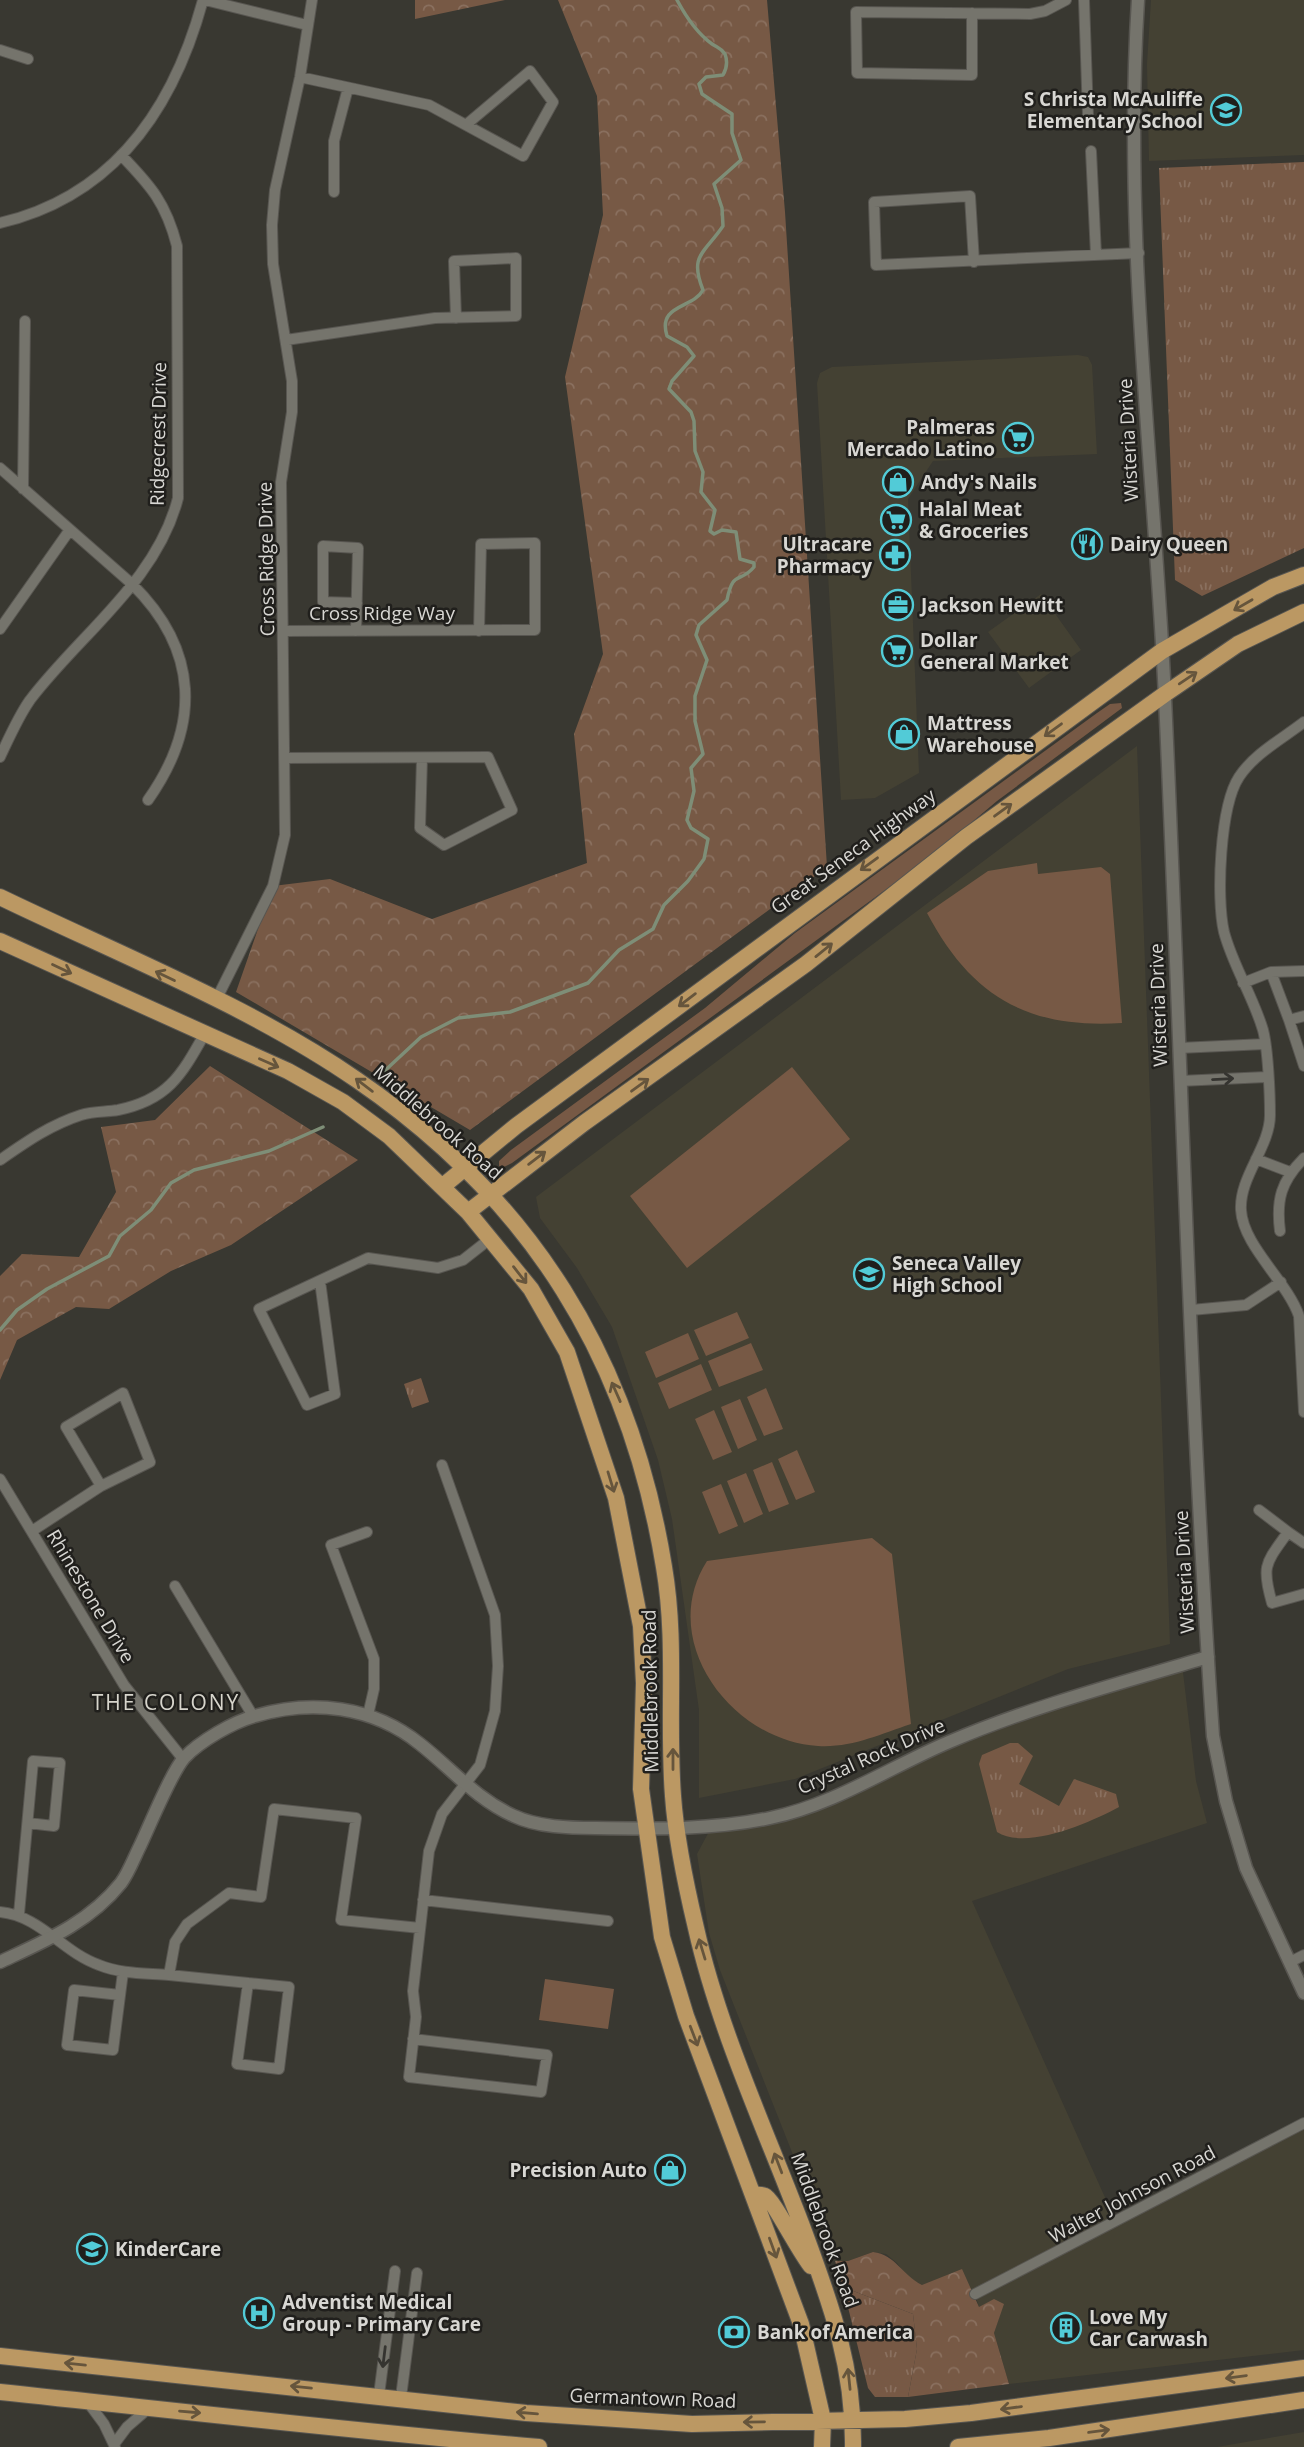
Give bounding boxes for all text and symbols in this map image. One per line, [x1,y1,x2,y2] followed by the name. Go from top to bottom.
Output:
[1024,86,1203,134] place label: S Christa McAuliffe Elementary School
[1209,93,1243,127] school or university icon: S Christa McAuliffe Elementary School
[144,362,172,506] street label: Ridgecrest Drive
[1112,378,1144,502] street label: Wisteria Drive
[847,414,995,462] place label: Palmeras Mercado Latino
[1001,421,1035,455] supermarket icon: Palmeras Mercado Latino
[881,465,915,499] shop icon: Andy's Nails
[921,469,1037,495] place label: Andy's Nails
[252,481,280,637] street label: Cross Ridge Drive
[919,496,1028,544] place label: Halal Meat & Groceries
[879,503,913,537] supermarket icon: Halal Meat & Groceries
[1070,527,1104,561] restaurant icon: Dairy Queen
[777,531,872,579] place label: Ultracare Pharmacy
[1110,531,1228,557] place label: Dairy Queen
[878,538,912,572] pharmacy icon: Ultracare Pharmacy
[881,588,915,622] office icon: Jackson Hewitt
[919,592,1063,618] place label: Jackson Hewitt
[1233,598,1253,612] one-way arrow
[309,600,455,626] street label: Cross Ridge Way
[920,627,1069,675] place label: Dollar General Market
[880,634,914,668] supermarket icon: Dollar General Market
[1178,671,1197,685] one-way arrow
[927,710,1034,758] place label: Mattress Warehouse
[887,717,921,751] shop icon: Mattress Warehouse
[1044,723,1063,737] one-way arrow
[765,782,941,920] street label: Great Seneca Highway
[993,803,1012,817] one-way arrow
[860,857,879,871] one-way arrow
[814,943,832,958] one-way arrow
[1143,943,1173,1067] street label: Wisteria Drive
[51,963,72,976] one-way arrow
[155,969,176,982] one-way arrow
[678,993,697,1008] one-way arrow
[258,1057,279,1070] one-way arrow
[368,1059,508,1185] street label: Middlebrook Road
[1211,1072,1234,1085] one-way arrow
[630,1077,649,1092] one-way arrow
[355,1078,374,1092] one-way arrow
[527,1151,546,1165] one-way arrow
[892,1250,1021,1298] place label: Seneca Valley High School
[852,1257,886,1291] school or university icon: Seneca Valley High School
[512,1265,527,1283] one-way arrow
[609,1382,622,1403] one-way arrow
[606,1470,618,1492] one-way arrow
[1168,1510,1200,1634] street label: Wisteria Drive
[41,1524,141,1668] street label: Rhinestone Drive
[636,1609,664,1773] street label: Middlebrook Road
[92,1688,240,1716] district label: THE COLONY
[793,1712,949,1800] street label: Crystal Rock Drive
[666,1747,680,1770] one-way arrow
[694,1938,707,1960] one-way arrow
[688,2024,701,2046] one-way arrow
[1044,2139,1220,2249] street label: Walter Johnson Road
[785,2149,865,2311] street label: Middlebrook Road
[653,2153,687,2187] shop icon: Precision Auto
[771,2153,784,2175] one-way arrow
[510,2157,647,2183] place label: Precision Auto
[75,2232,109,2266] school or university icon: KinderCare
[115,2236,221,2262] place label: KinderCare
[768,2236,780,2258] one-way arrow
[282,2289,481,2337] place label: Adventist Medical Group - Primary Care
[242,2296,276,2330] hospital icon: Adventist Medical Group - Primary Care
[1089,2304,1208,2352] place label: Love My Car Carwash
[1049,2311,1083,2345] building icon: Love My Car Carwash
[717,2315,751,2349] bank icon: Bank of America
[757,2319,913,2345] place label: Bank of America
[378,2345,391,2368] one-way arrow
[64,2357,87,2370] one-way arrow
[842,2368,855,2391] one-way arrow
[1225,2371,1248,2384] one-way arrow
[291,2380,313,2393] one-way arrow
[569,2382,737,2414] street label: Germantown Road
[1000,2402,1023,2415] one-way arrow
[178,2406,200,2419] one-way arrow
[516,2406,539,2419] one-way arrow
[743,2415,766,2429] one-way arrow
[1087,2424,1110,2437] one-way arrow

